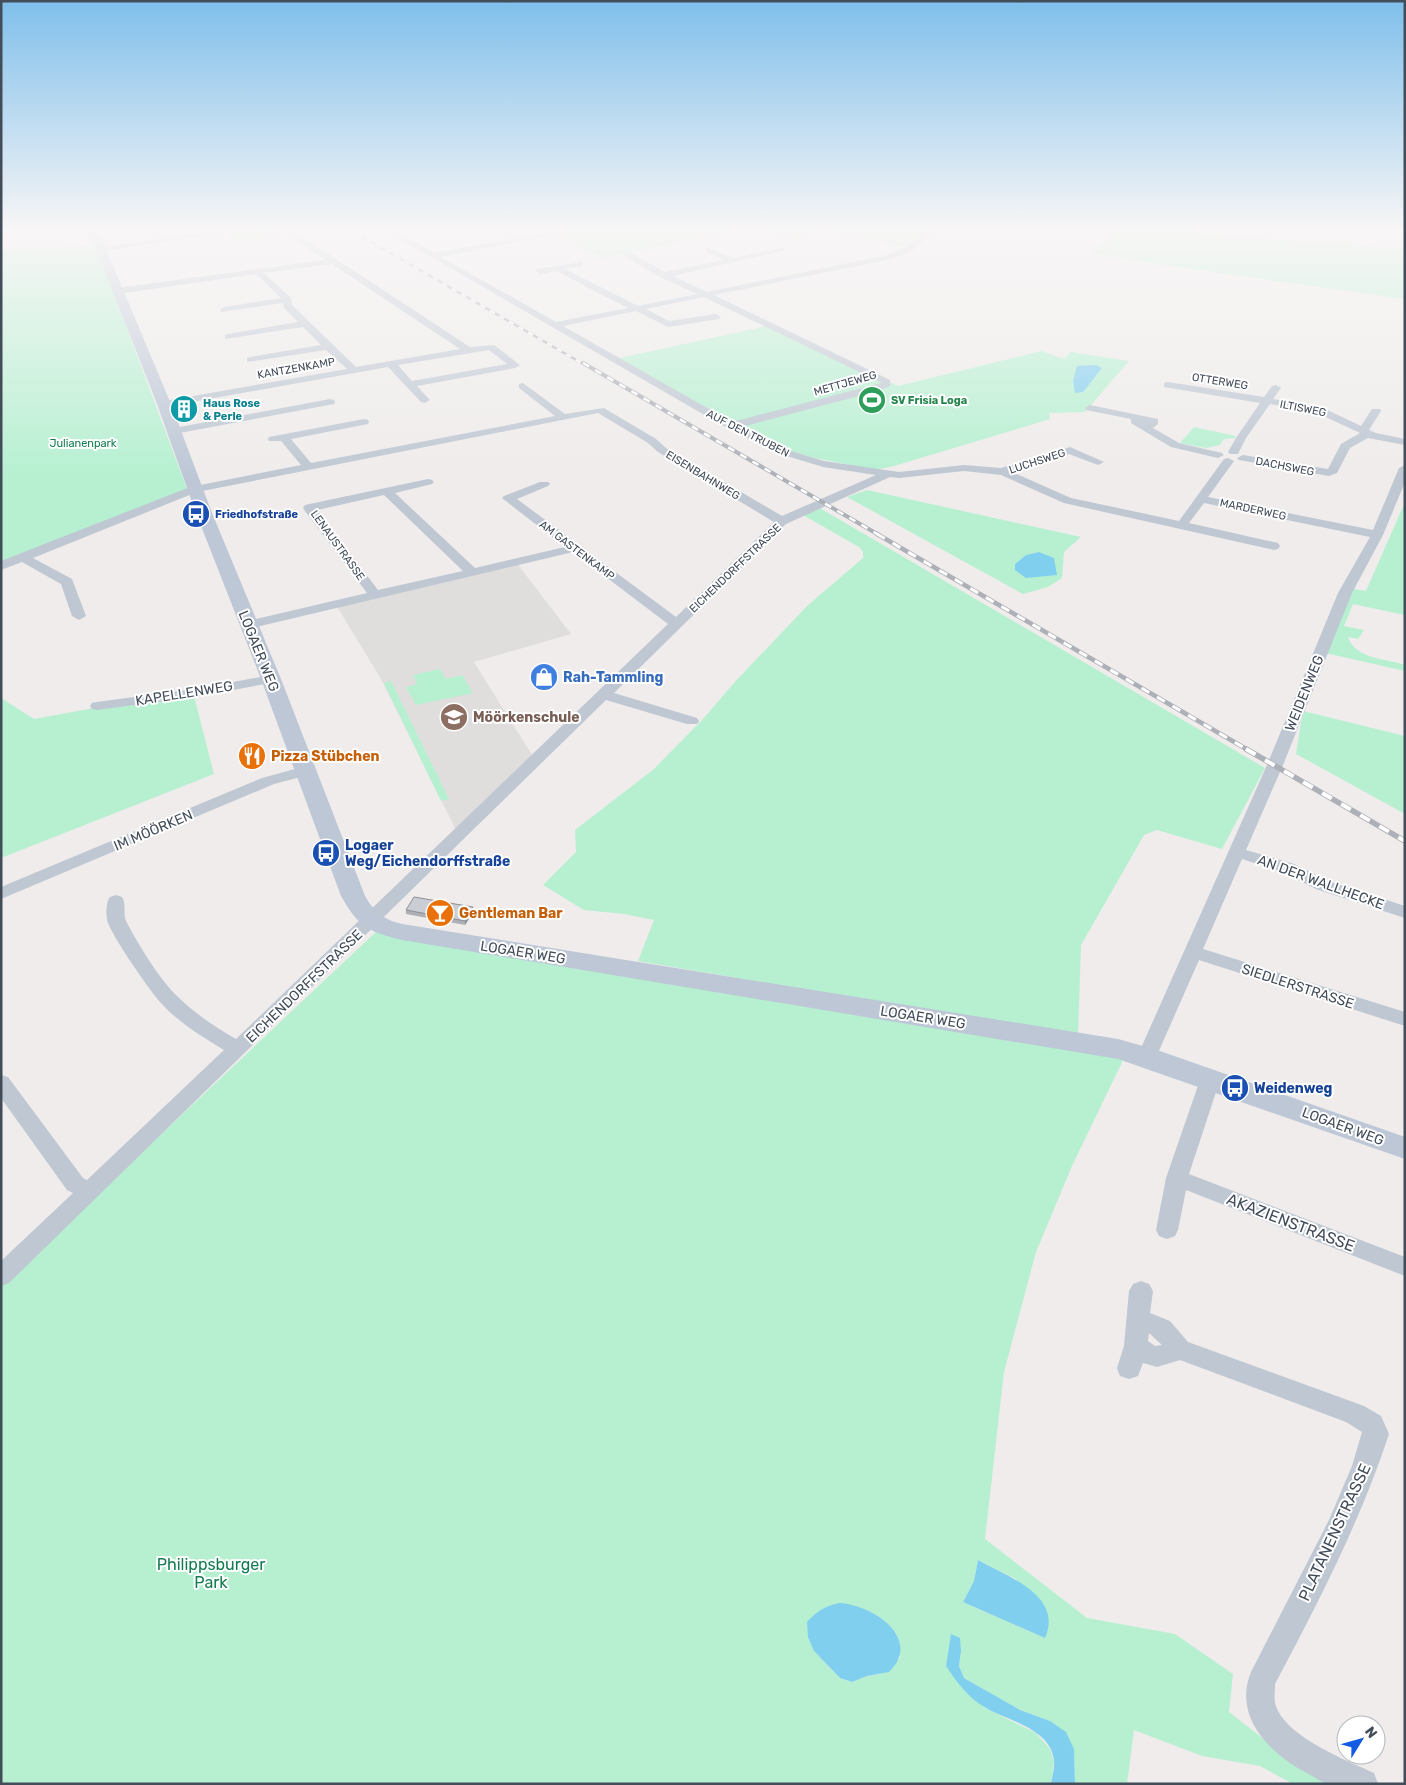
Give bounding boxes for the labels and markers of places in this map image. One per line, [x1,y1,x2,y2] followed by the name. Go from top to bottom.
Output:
[857,385,887,415] sports icon: SV Frisia Loga
[169,394,199,424] building icon: Haus Rose & Perle
[891,394,967,407] place label: SV Frisia Loga
[203,397,260,423] place label: Haus Rose & Perle
[181,499,211,529] bus stop icon: Friedhofstraße
[215,508,299,521] place label: Friedhofstraße
[529,662,559,692] shop icon: Rah-Tammling
[563,669,663,686] place label: Rah-Tammling
[439,702,469,732] school or university icon: Möörkenschule
[473,709,580,726] place label: Möörkenschule
[237,741,267,771] restaurant icon: Pizza Stübchen
[271,748,380,765] place label: Pizza Stübchen
[345,837,510,870] place label: Logaer Weg/Eichendorffstraße
[311,838,341,868] bus stop icon: Logaer Weg/Eichendorffstraße
[425,898,455,928] bar icon: Gentleman Bar
[459,905,563,922] place label: Gentleman Bar
[1220,1073,1250,1103] bus stop icon: Weidenweg
[1254,1080,1333,1097] place label: Weidenweg

